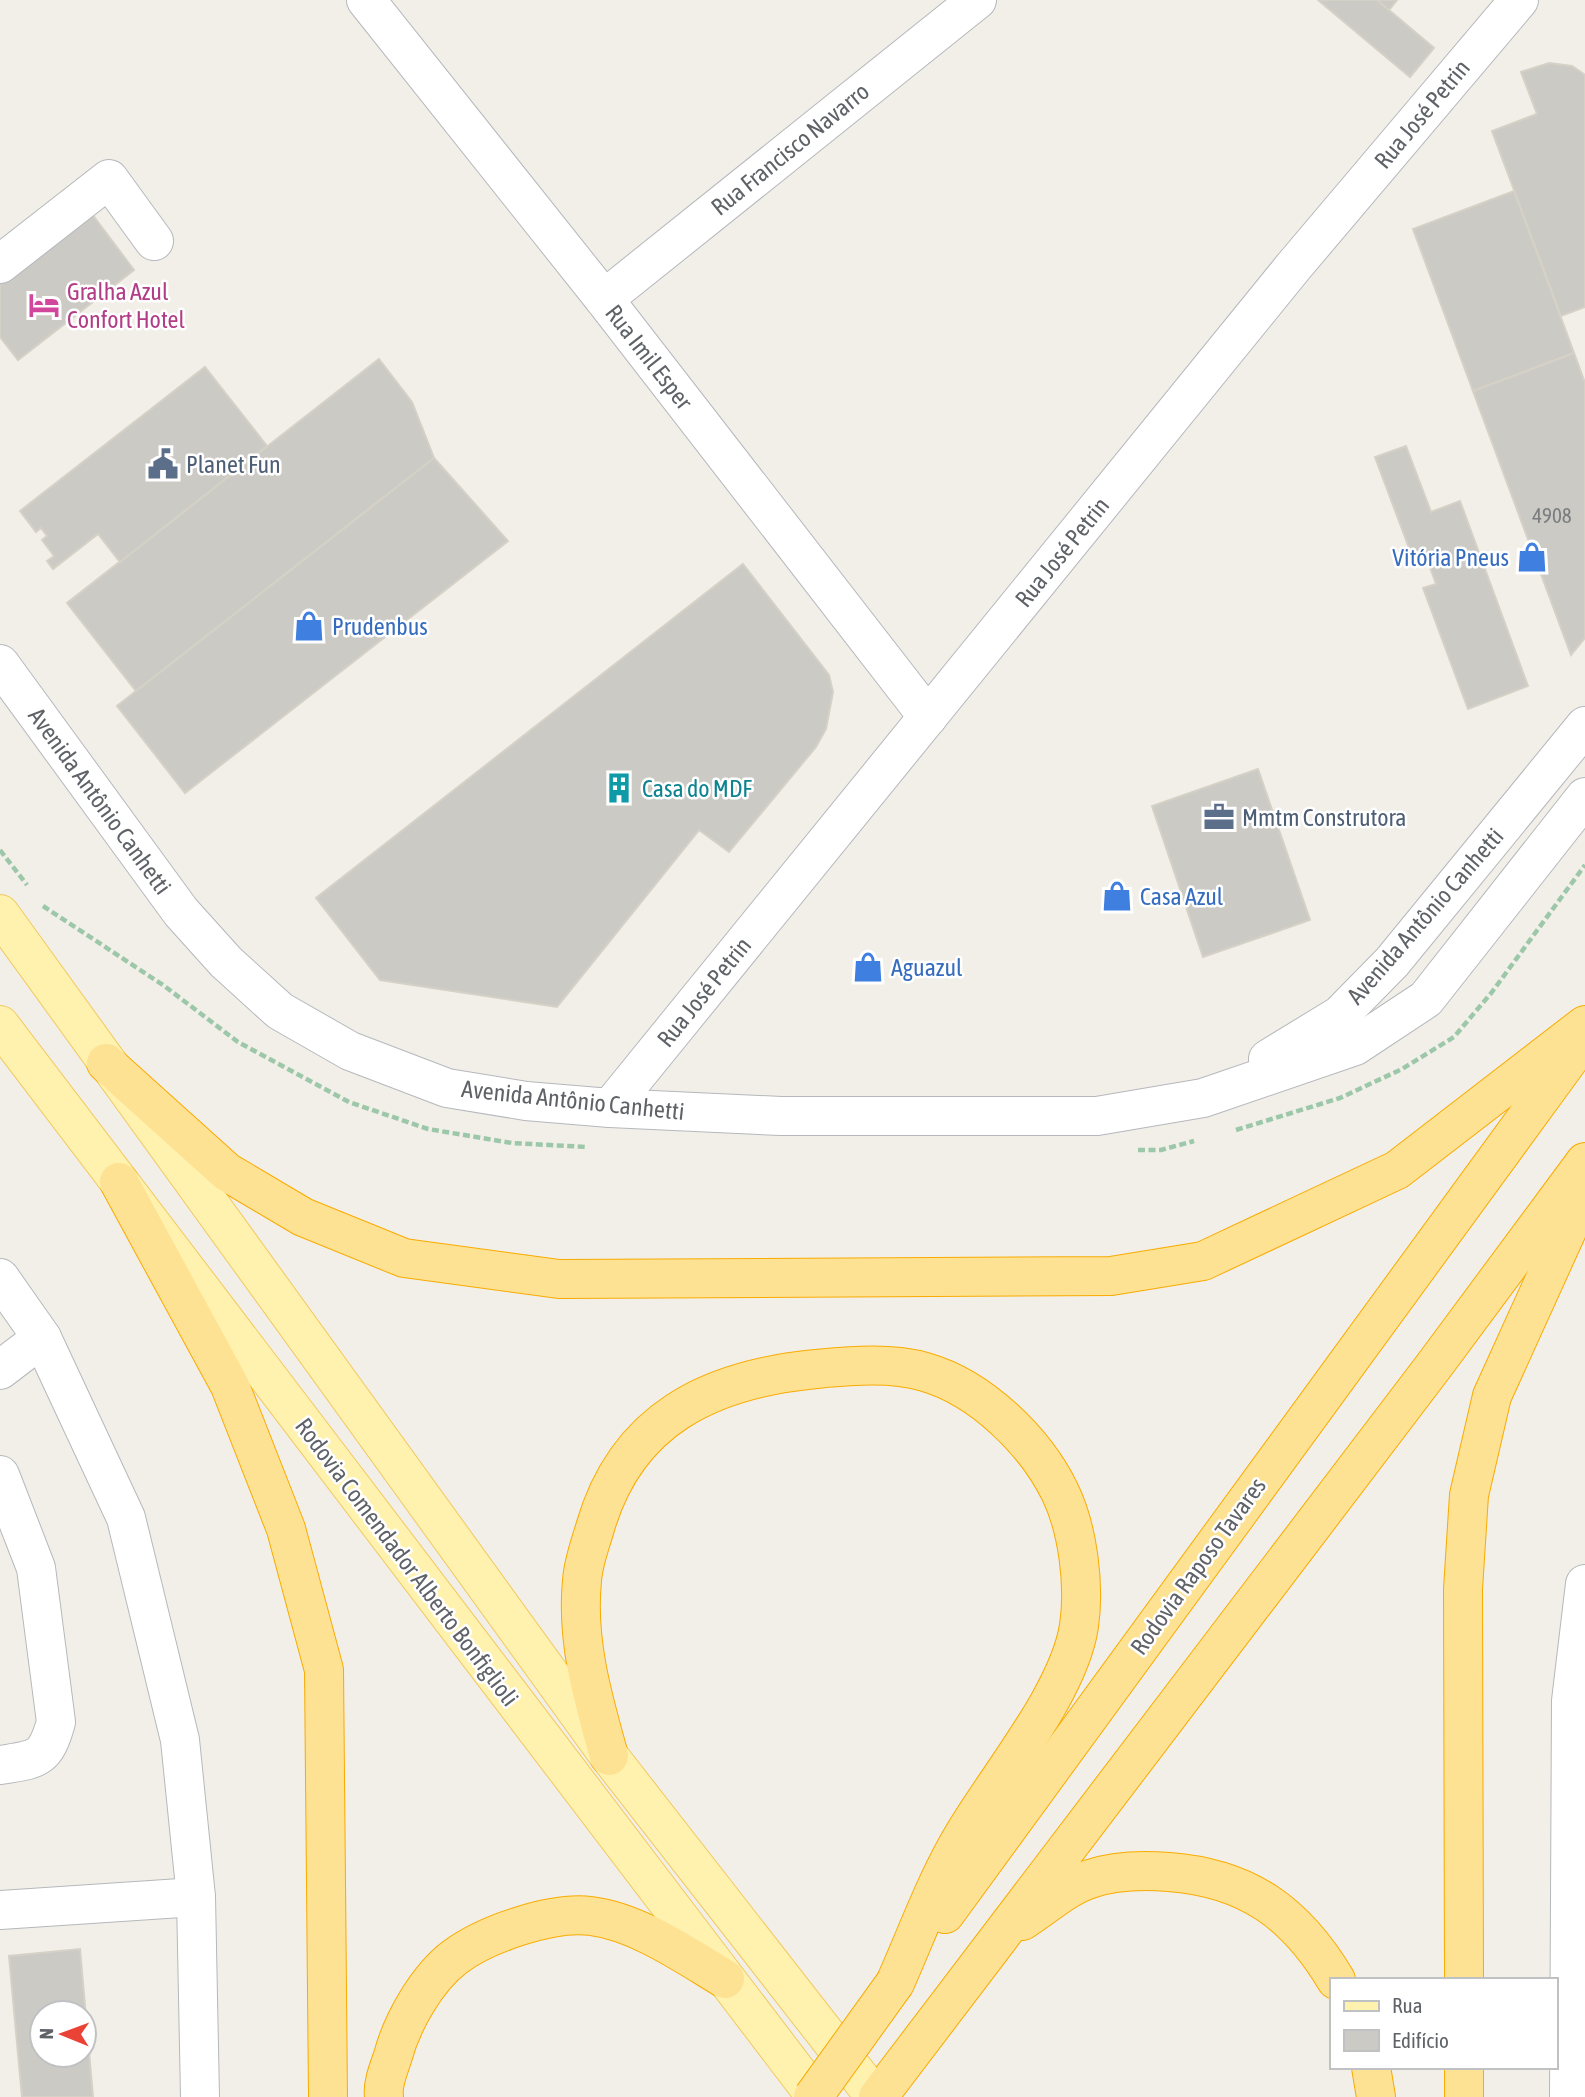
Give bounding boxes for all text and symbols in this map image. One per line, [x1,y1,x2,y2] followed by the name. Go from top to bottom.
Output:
[1369,54,1475,174] street label: Rua José Petrin
[706,77,874,221] street label: Rua Francisco Navarro
[67,278,185,333] place label: Gralha Azul Confort Hotel
[27,288,61,322] hotel icon: Gralha Azul Confort Hotel
[600,300,699,415] street label: Rua Imil Esper
[146,447,180,481] public building icon: Planet Fun
[186,451,281,478] place label: Planet Fun
[1010,492,1114,612] street label: Rua José Petrin
[1532,503,1572,527] house number: 4908
[1515,540,1549,574] shop icon: Vitória Pneus
[1392,544,1509,571] place label: Vitória Pneus
[292,609,326,643] shop icon: Prudenbus
[332,613,428,640] place label: Prudenbus
[23,703,177,899] street label: Avenida Antônio Canhetti
[602,771,636,805] building icon: Casa do MDF
[642,775,752,802] place label: Casa do MDF
[1202,800,1236,834] office icon: Mmtm Construtora
[1242,804,1406,831] place label: Mmtm Construtora
[1341,823,1509,1009] street label: Avenida Antônio Canhetti
[1100,879,1134,913] shop icon: Casa Azul
[1140,883,1224,910] place label: Casa Azul
[652,932,756,1052] street label: Rua José Petrin
[851,950,885,984] shop icon: Aguazul
[891,954,963,981] place label: Aguazul
[460,1075,686,1125] street label: Avenida Antônio Canhetti
[290,1413,524,1711] street label: Rodovia Comendador Alberto Bonfiglioli
[1125,1472,1271,1660] street label: Rodovia Raposo Tavares
[1330,1978,1557,2069] legend
[1392,1993,1422,2017] text: Rua
[28,1999,98,2069] north arrow
[35,2028,57,2040] text: N
[1392,2028,1449,2052] text: Edifício

